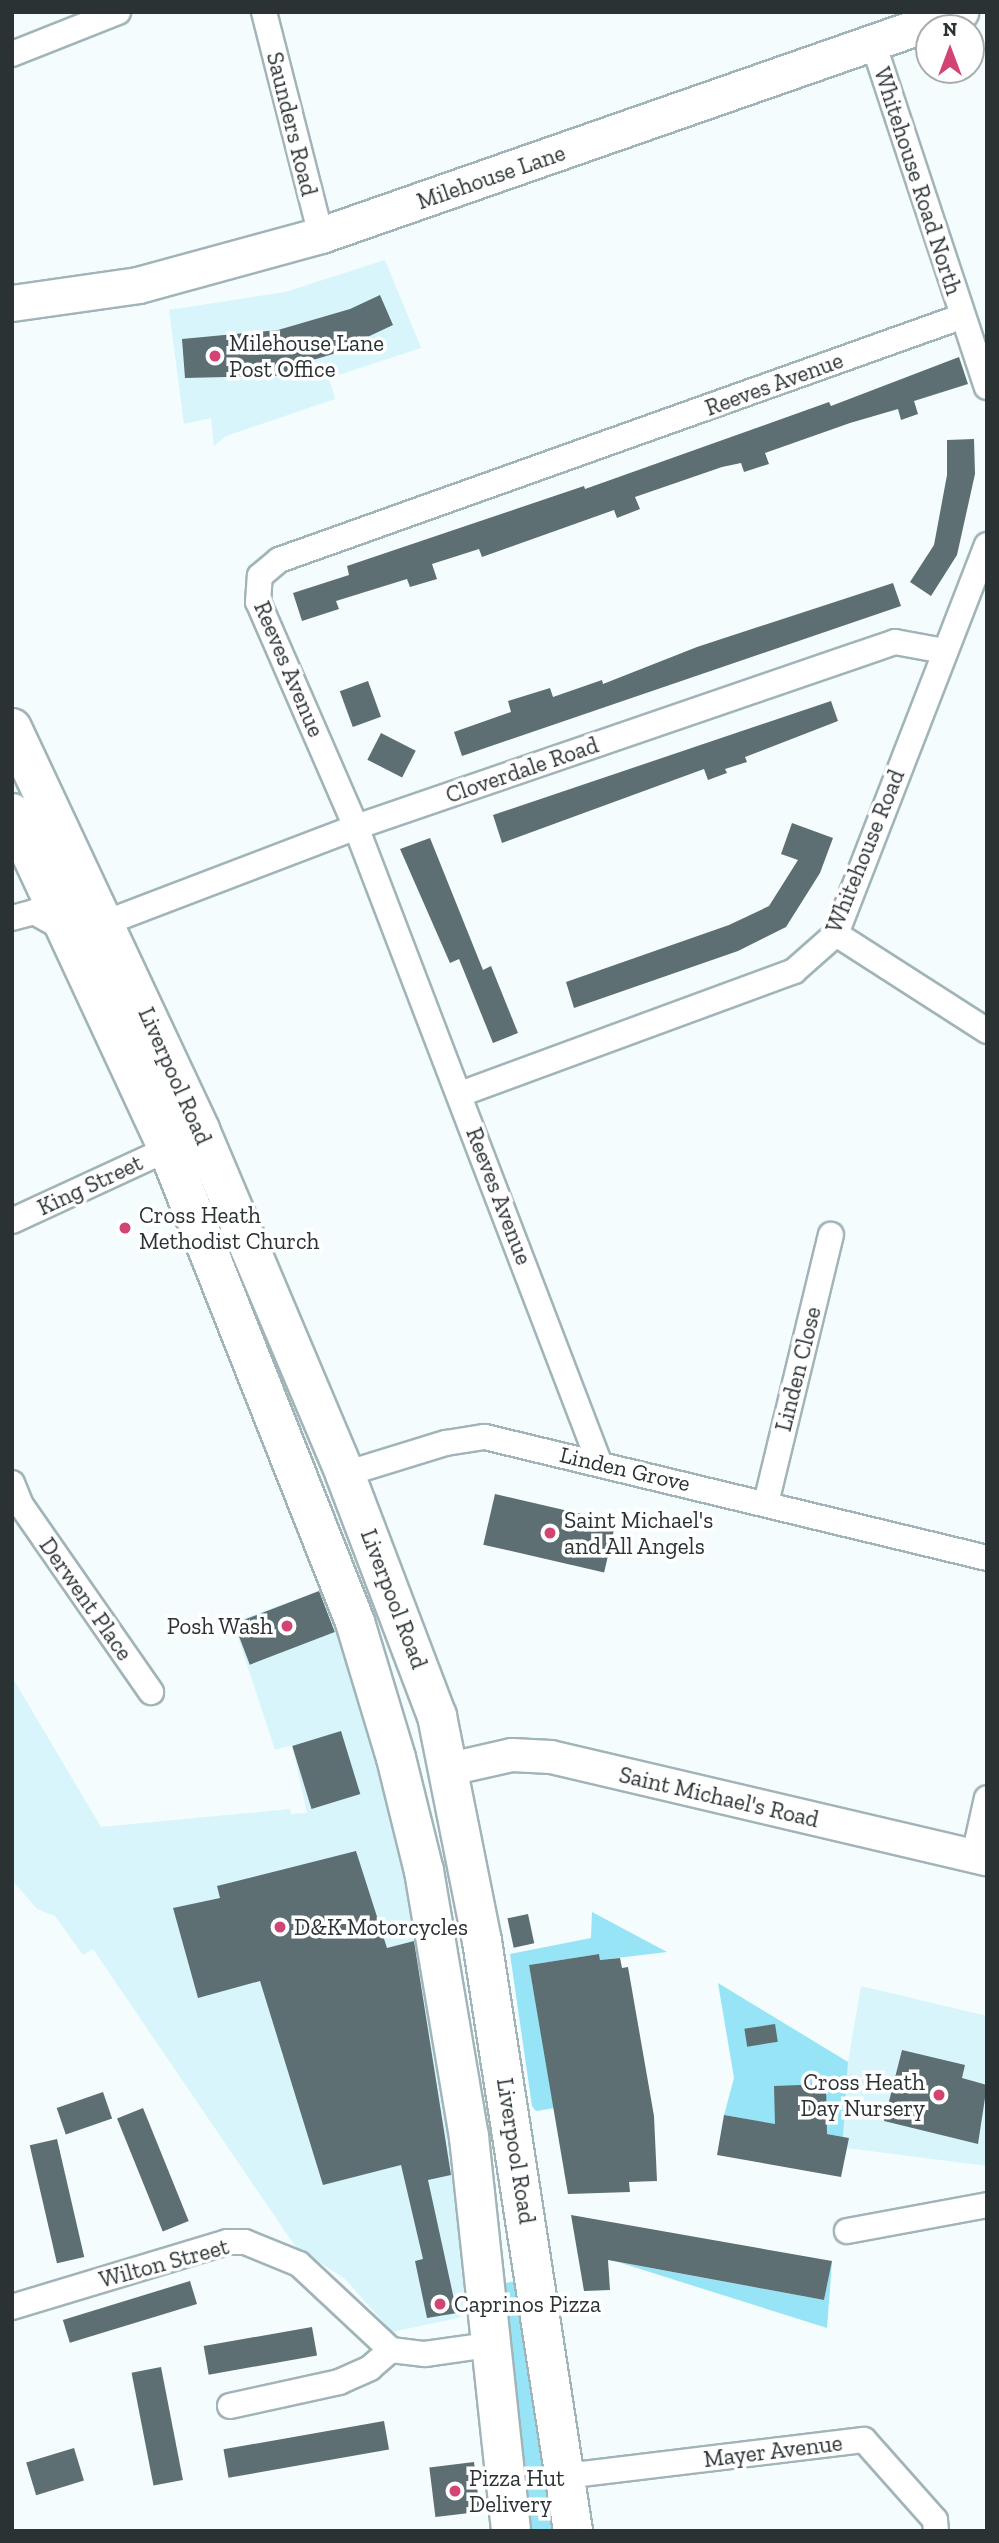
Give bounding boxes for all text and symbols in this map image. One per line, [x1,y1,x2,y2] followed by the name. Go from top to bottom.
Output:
[915,14,985,84] north arrow
[943,18,957,41] text: N
[261,49,323,199] street label: Saunders Road
[868,64,968,298] street label: Whitehouse Road North
[413,139,569,215] street label: Milehouse Lane
[229,329,384,383] place label: Milehouse Lane Post Office
[701,346,847,422] street label: Reeves Avenue
[207,348,223,364] marker: Milehouse Lane Post Office
[248,597,330,741] street label: Reeves Avenue
[442,731,602,809] street label: Cloverdale Road
[820,765,910,937] street label: Whitehouse Road
[132,1003,218,1149] street label: Liverpool Road
[460,1123,538,1269] street label: Reeves Avenue
[33,1149,147,1221] street label: King Street
[139,1201,319,1255] place label: Cross Heath Methodist Church
[117,1220,133,1236] marker: Cross Heath Methodist Church
[769,1304,827,1434] street label: Linden Close
[557,1441,693,1497] street label: Linden Grove
[564,1506,713,1560] place label: Saint Michael's and All Angels
[355,1525,433,1673] street label: Liverpool Road
[542,1525,558,1541] marker: Saint Michael's and All Angels
[33,1532,139,1666] street label: Derwent Place
[166,1612,273,1640] place label: Posh Wash
[279,1618,295,1634] marker: Posh Wash
[617,1761,821,1833] street label: Saint Michael's Road
[294,1913,468,1941] place label: D&K Motorcycles
[272,1919,288,1935] marker: D&K Motorcycles
[800,2068,925,2122] place label: Cross Heath Day Nursery
[491,2076,541,2226] street label: Liverpool Road
[931,2087,947,2103] marker: Cross Heath Day Nursery
[96,2232,232,2294] street label: Wilton Street
[454,2290,601,2318] place label: Caprinos Pizza
[432,2296,448,2312] marker: Caprinos Pizza
[701,2429,845,2473] street label: Mayer Avenue
[469,2464,565,2518] place label: Pizza Hut Delivery
[447,2483,463,2499] marker: Pizza Hut Delivery

